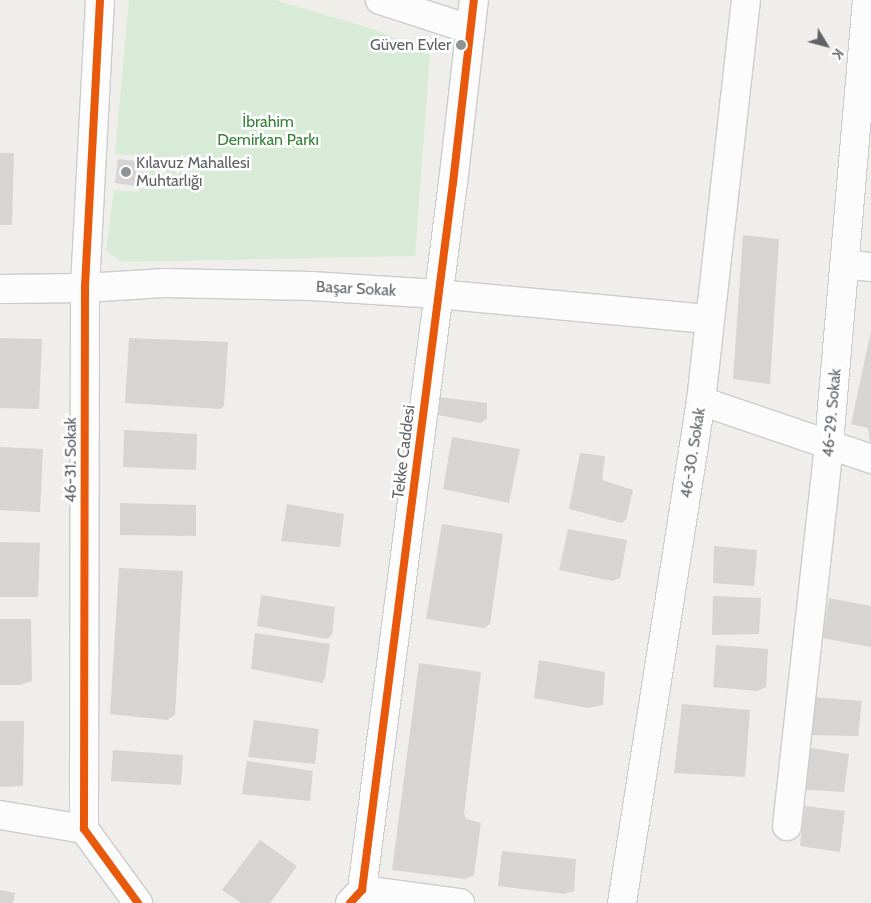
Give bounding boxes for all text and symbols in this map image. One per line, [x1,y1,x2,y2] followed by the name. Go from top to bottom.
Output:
[801,20,851,70] north arrow
[370,35,451,55] place label: Güven Evler
[455,39,467,51] marker: Güven Evler
[828,45,848,63] text: K
[217,112,319,150] park label: İbrahim Demirkan Parkı
[136,153,250,191] place label: Kılavuz Mahallesi Muhtarlığı
[120,166,132,178] marker: Kılavuz Mahallesi Muhtarlığı
[315,277,397,301] street label: Başar Sokak
[819,368,845,458] street label: 46-29. Sokak
[389,404,419,500] street label: Tekke Caddesi
[676,406,710,500] street label: 46-30. Sokak
[61,417,81,503] street label: 46-31. Sokak

